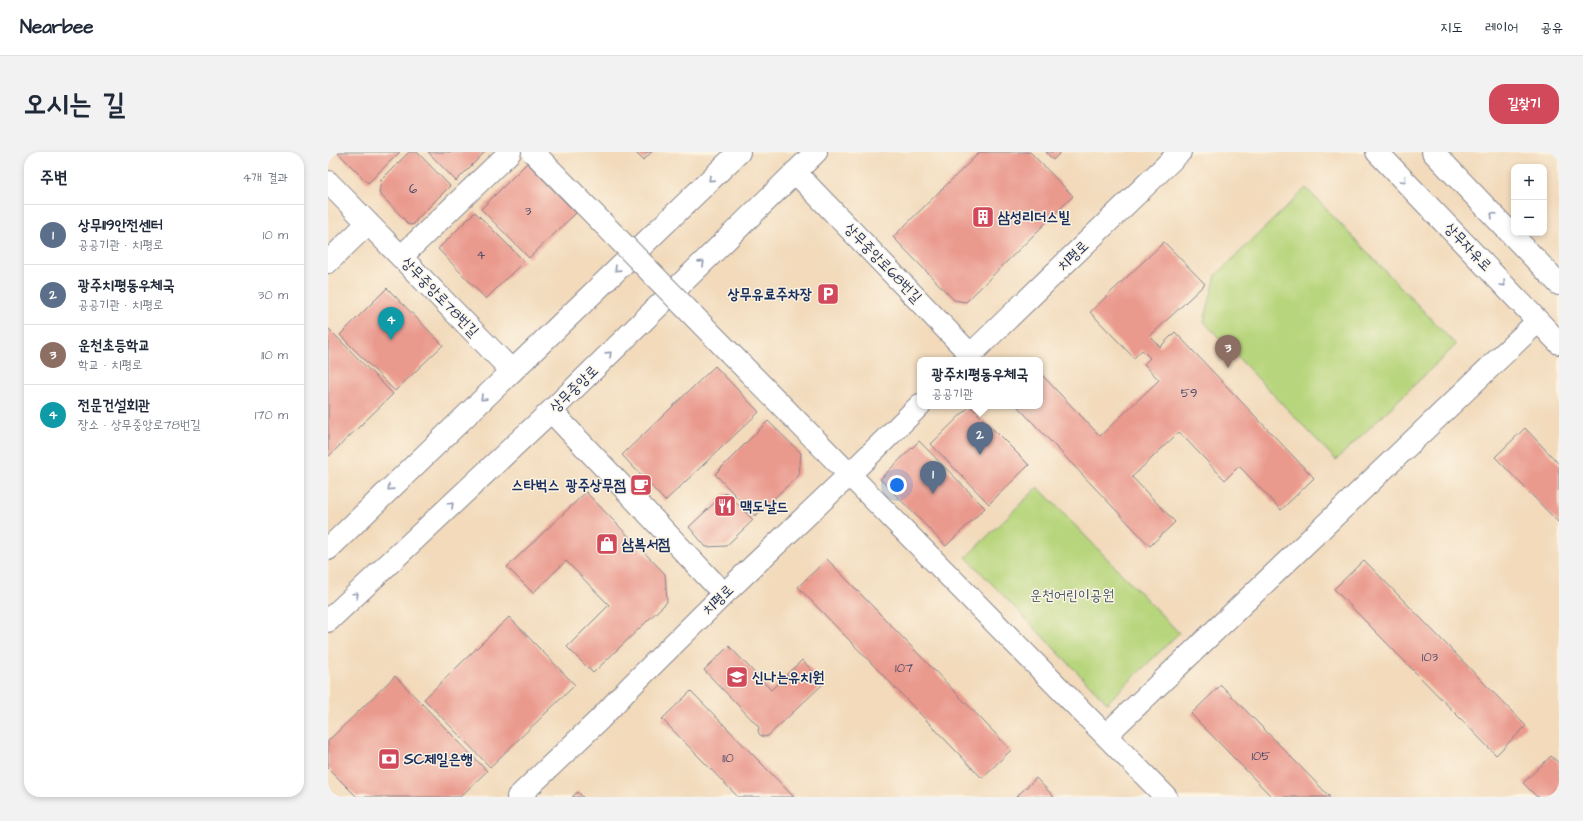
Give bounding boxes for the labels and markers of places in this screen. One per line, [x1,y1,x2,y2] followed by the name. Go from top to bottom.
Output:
[970,204,996,230] building icon: 삼성리더스빌
[997,207,1071,228] place label: 삼성리더스빌
[815,281,841,307] parking icon: 상무유료주차장
[728,284,812,305] place label: 상무유료주차장
[378,307,404,340] pin: 4
[1215,335,1241,368] pin: 3
[967,422,993,455] pin: 2
[920,461,946,494] pin: 1
[628,472,654,498] cafe icon: 스타벅스 광주상무점
[511,475,626,496] place label: 스타벅스 광주상무점
[712,493,738,519] restaurant icon: 맥도날드
[740,496,788,517] place label: 맥도날드
[594,531,620,557] shop icon: 삼복서점
[621,534,670,555] place label: 삼복서점
[724,664,750,690] school or university icon: 신나는유치원
[752,667,824,688] place label: 신나는유치원
[376,746,402,772] bank icon: SC제일은행
[403,749,473,770] place label: SC제일은행

